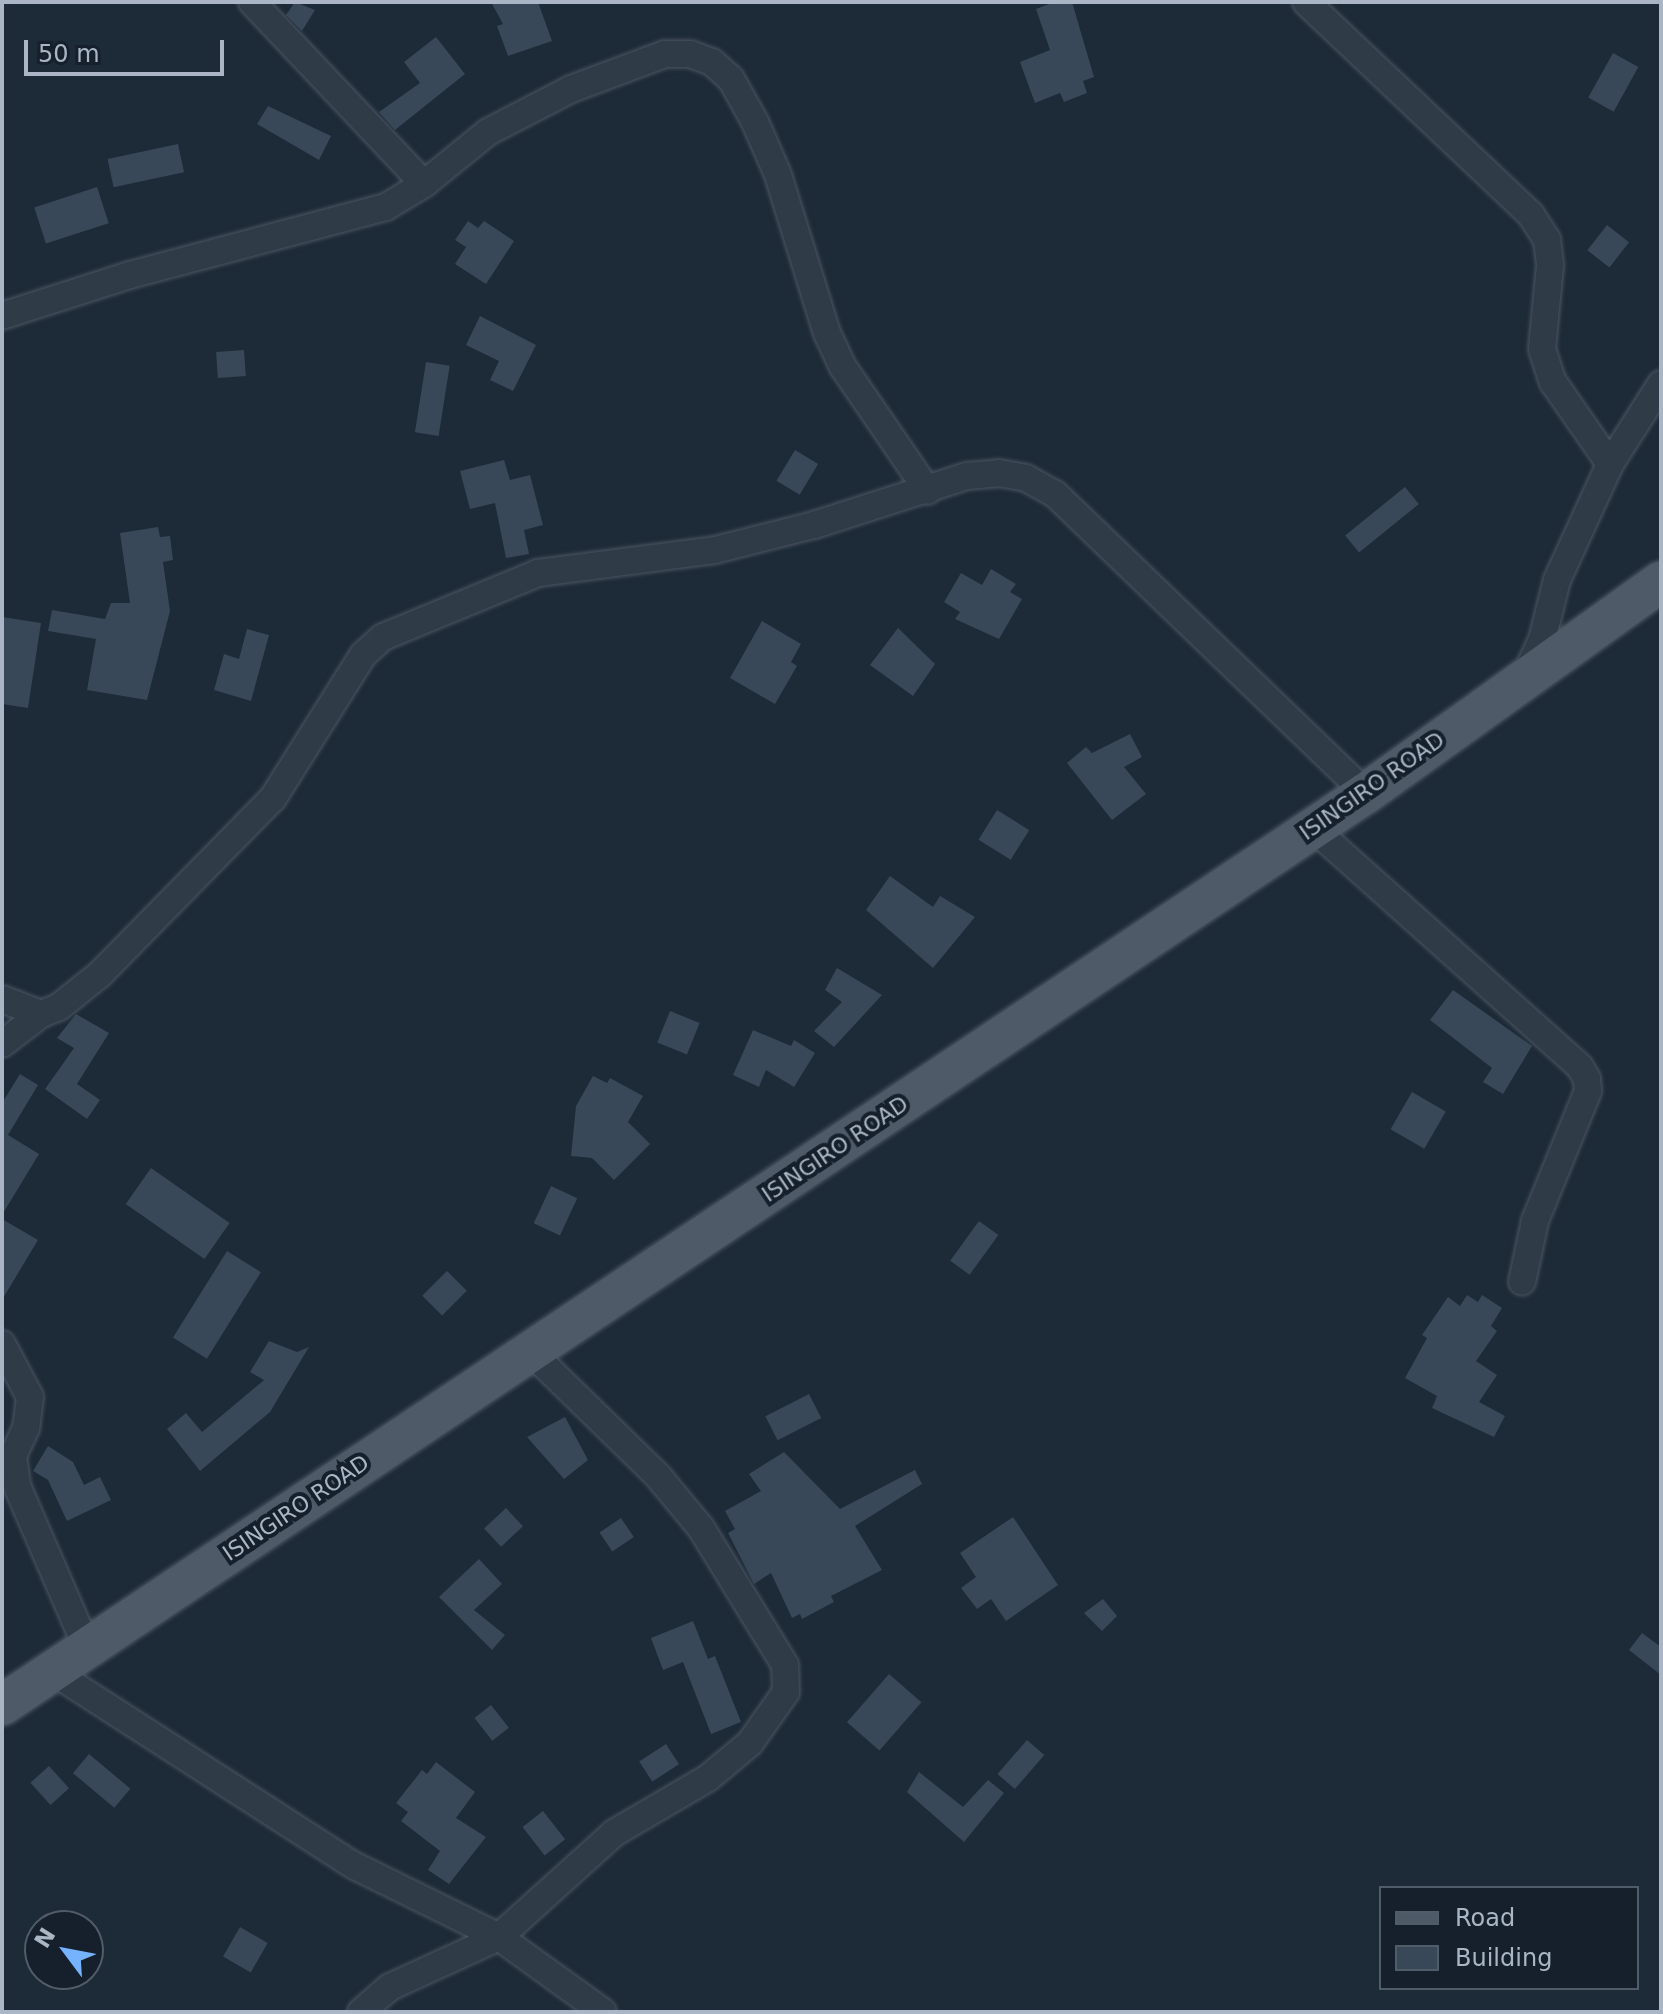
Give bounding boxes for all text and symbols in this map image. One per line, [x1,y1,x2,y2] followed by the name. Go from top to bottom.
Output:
[28,24,228,74] scale bar
[38,40,100,68] text: 50 m
[1294,726,1450,846] street label: ISINGIRO ROAD
[757,1090,913,1208] street label: ISINGIRO ROAD
[218,1449,374,1567] street label: ISINGIRO ROAD
[1379,1886,1639,1990] legend
[1455,1904,1515,1932] text: Road
[24,1910,104,1990] north arrow
[29,1924,60,1953] text: N
[1455,1944,1552,1972] text: Building

